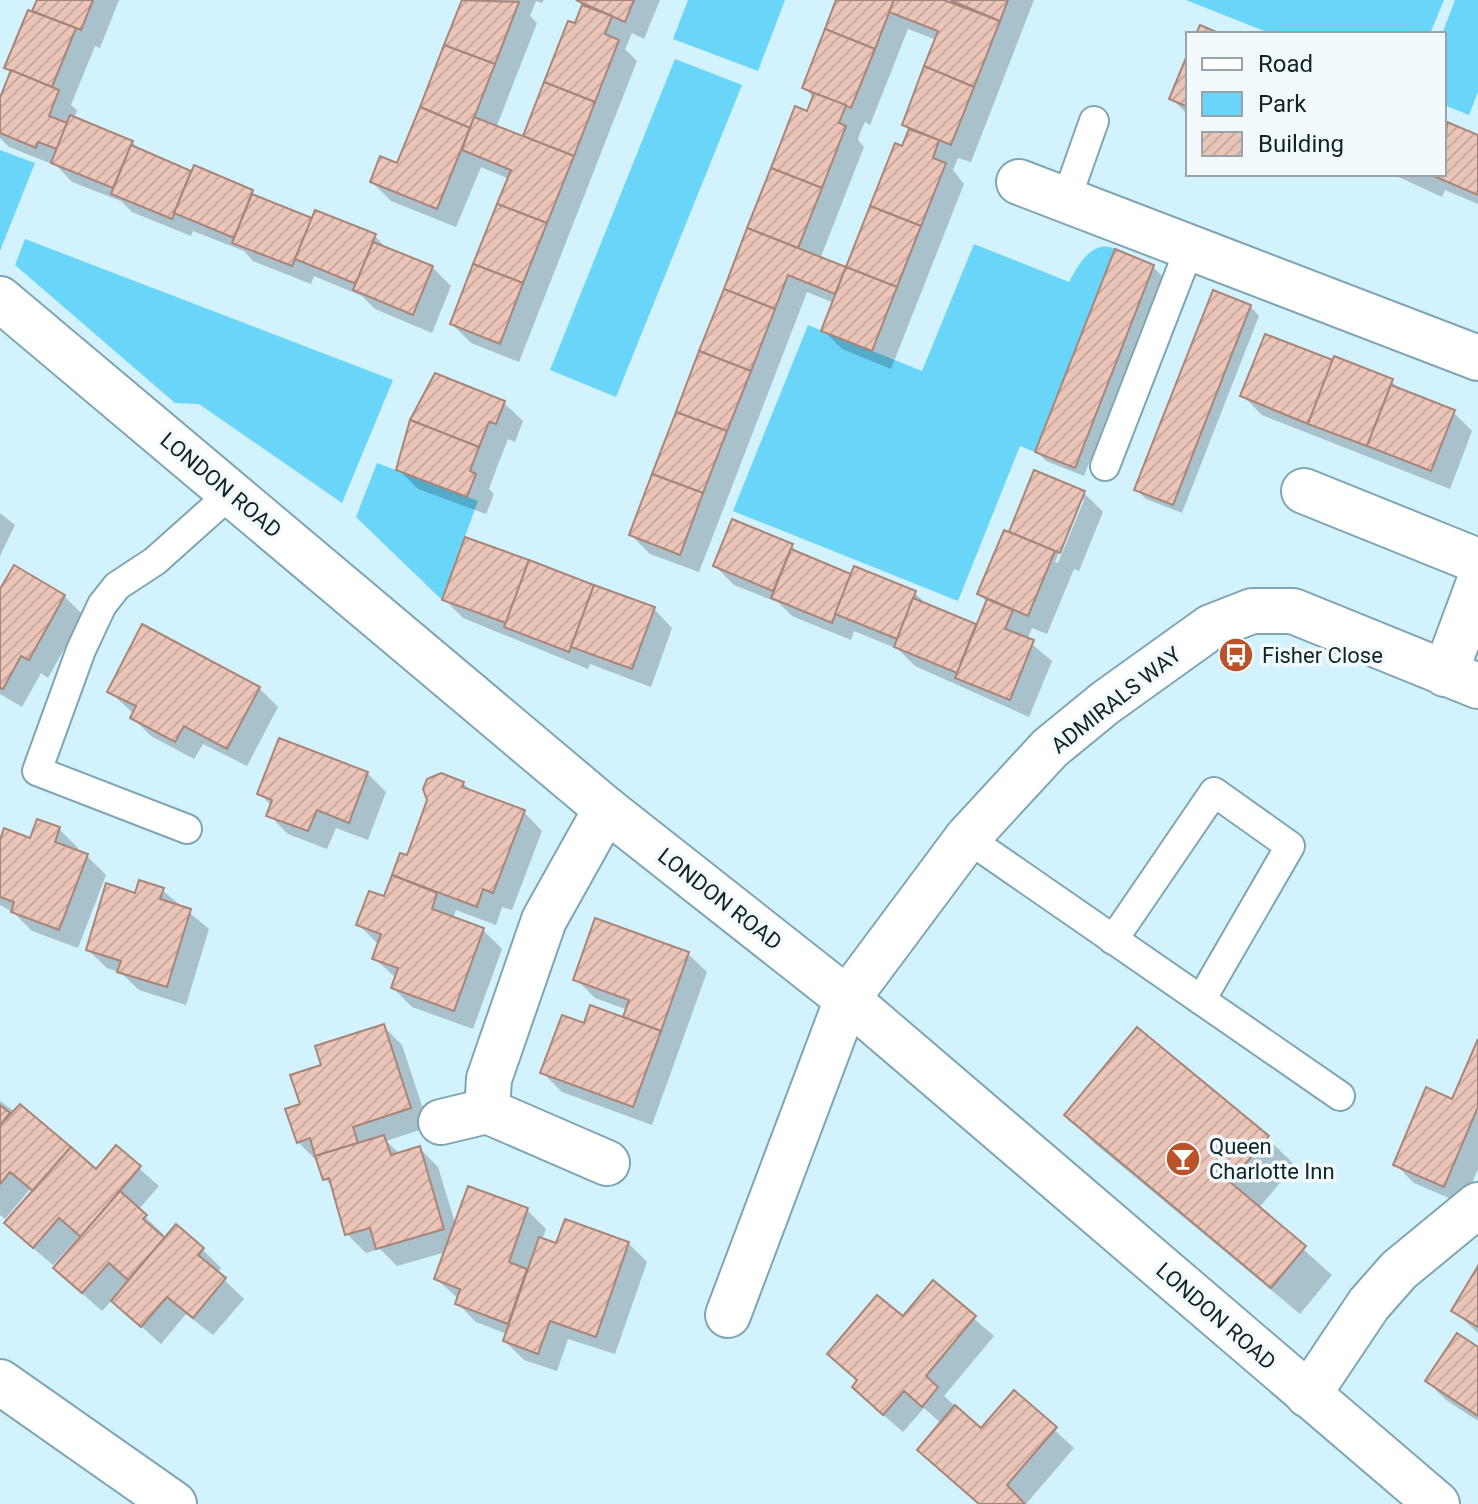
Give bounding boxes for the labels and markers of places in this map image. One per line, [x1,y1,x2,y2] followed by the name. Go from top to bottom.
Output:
[1217,636,1255,674] bus stop icon: Fisher Close
[1262,643,1383,668] place label: Fisher Close
[1209,1134,1335,1184] place label: Queen Charlotte Inn
[1164,1140,1202,1178] bar icon: Queen Charlotte Inn

